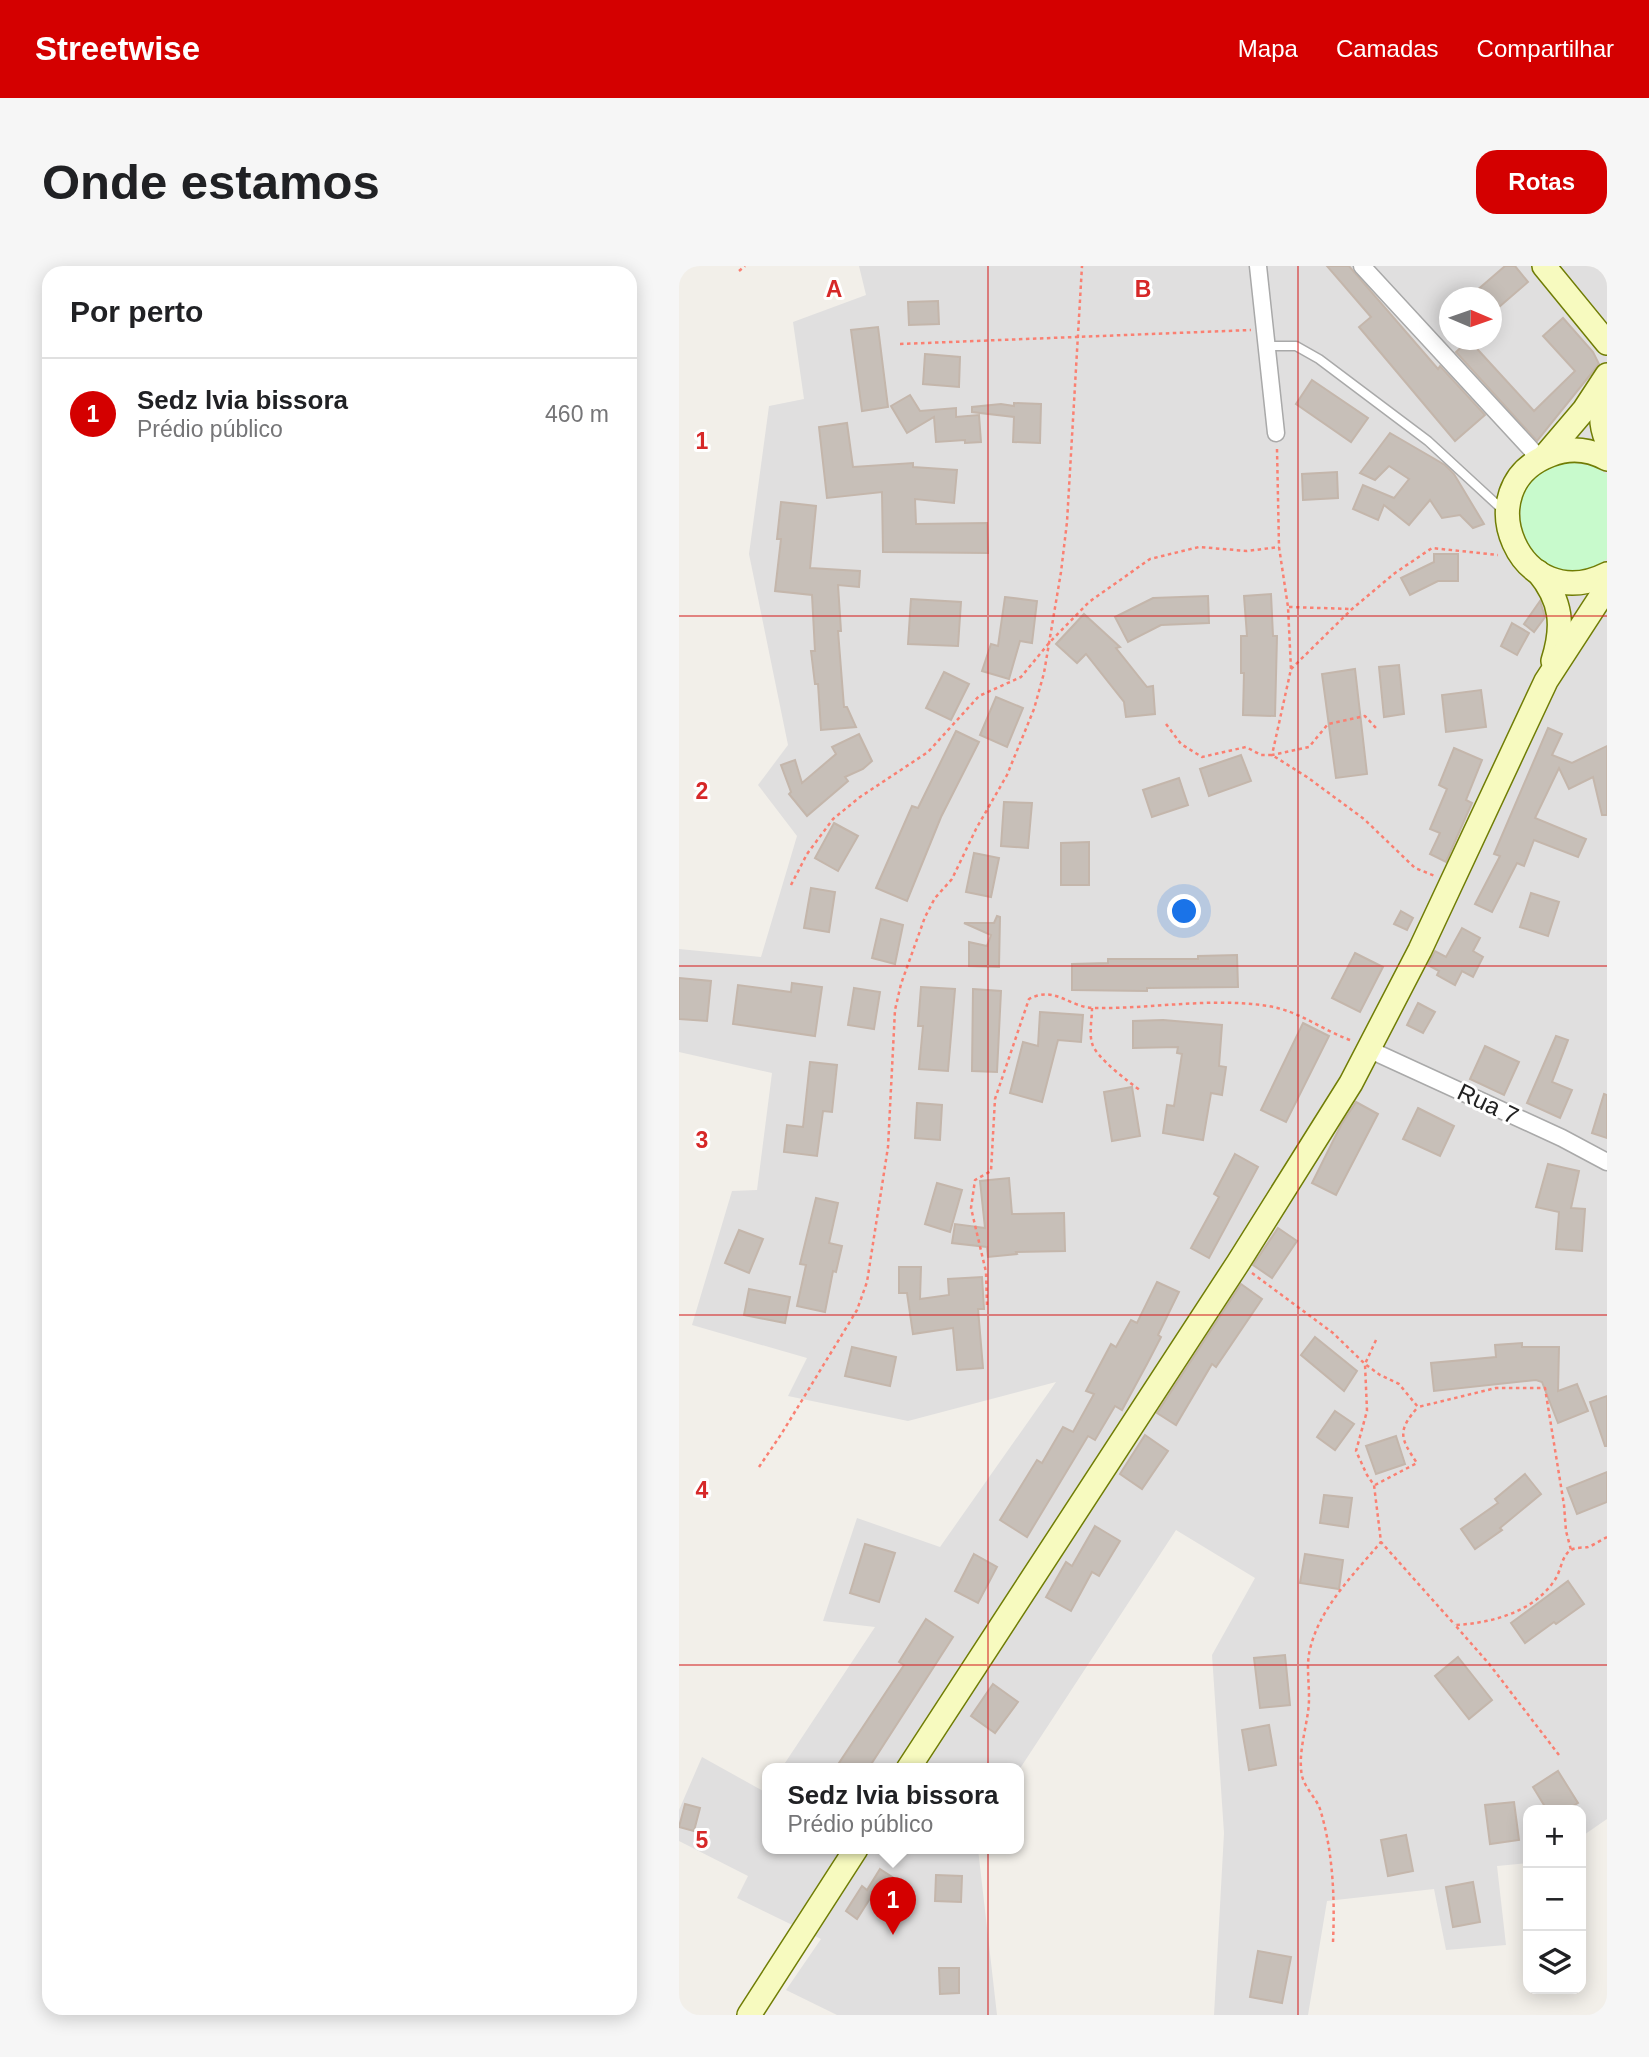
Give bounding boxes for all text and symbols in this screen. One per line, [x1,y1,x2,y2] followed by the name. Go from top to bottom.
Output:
[35,30,200,67] text: Streetwise
[1238,35,1298,62] text: Mapa
[1336,35,1439,62] text: Camadas
[1477,35,1614,62] text: Compartilhar
[1476,150,1607,214] button: Rotas
[42,155,380,209] text: Onde estamos
[826,276,842,302] text: A
[1135,276,1151,302] text: B
[1439,287,1502,350] north arrow
[70,295,203,328] text: Por perto
[137,385,348,415] text: Sedz lvia bissora
[87,401,99,427] text: 1
[545,401,609,427] text: 460 m
[137,416,283,442] text: Prédio público
[696,428,709,454] text: 1
[696,778,708,804] text: 2
[1167,894,1201,928] your location
[1453,1078,1523,1129] street label: Rua 7
[696,1127,708,1153] text: 3
[696,1477,709,1503] text: 4
[762,1763,1024,1854] popup
[788,1780,998,1810] text: Sedz lvia bissora
[1523,1805,1586,1994] map controls
[1523,1805,1586,1868] button: +
[788,1811,933,1837] text: Prédio público
[696,1827,709,1853] text: 5
[1523,1868,1586,1931] button: −
[870,1877,916,1935] pin: 1
[1523,1931,1586,1994] button: layers

